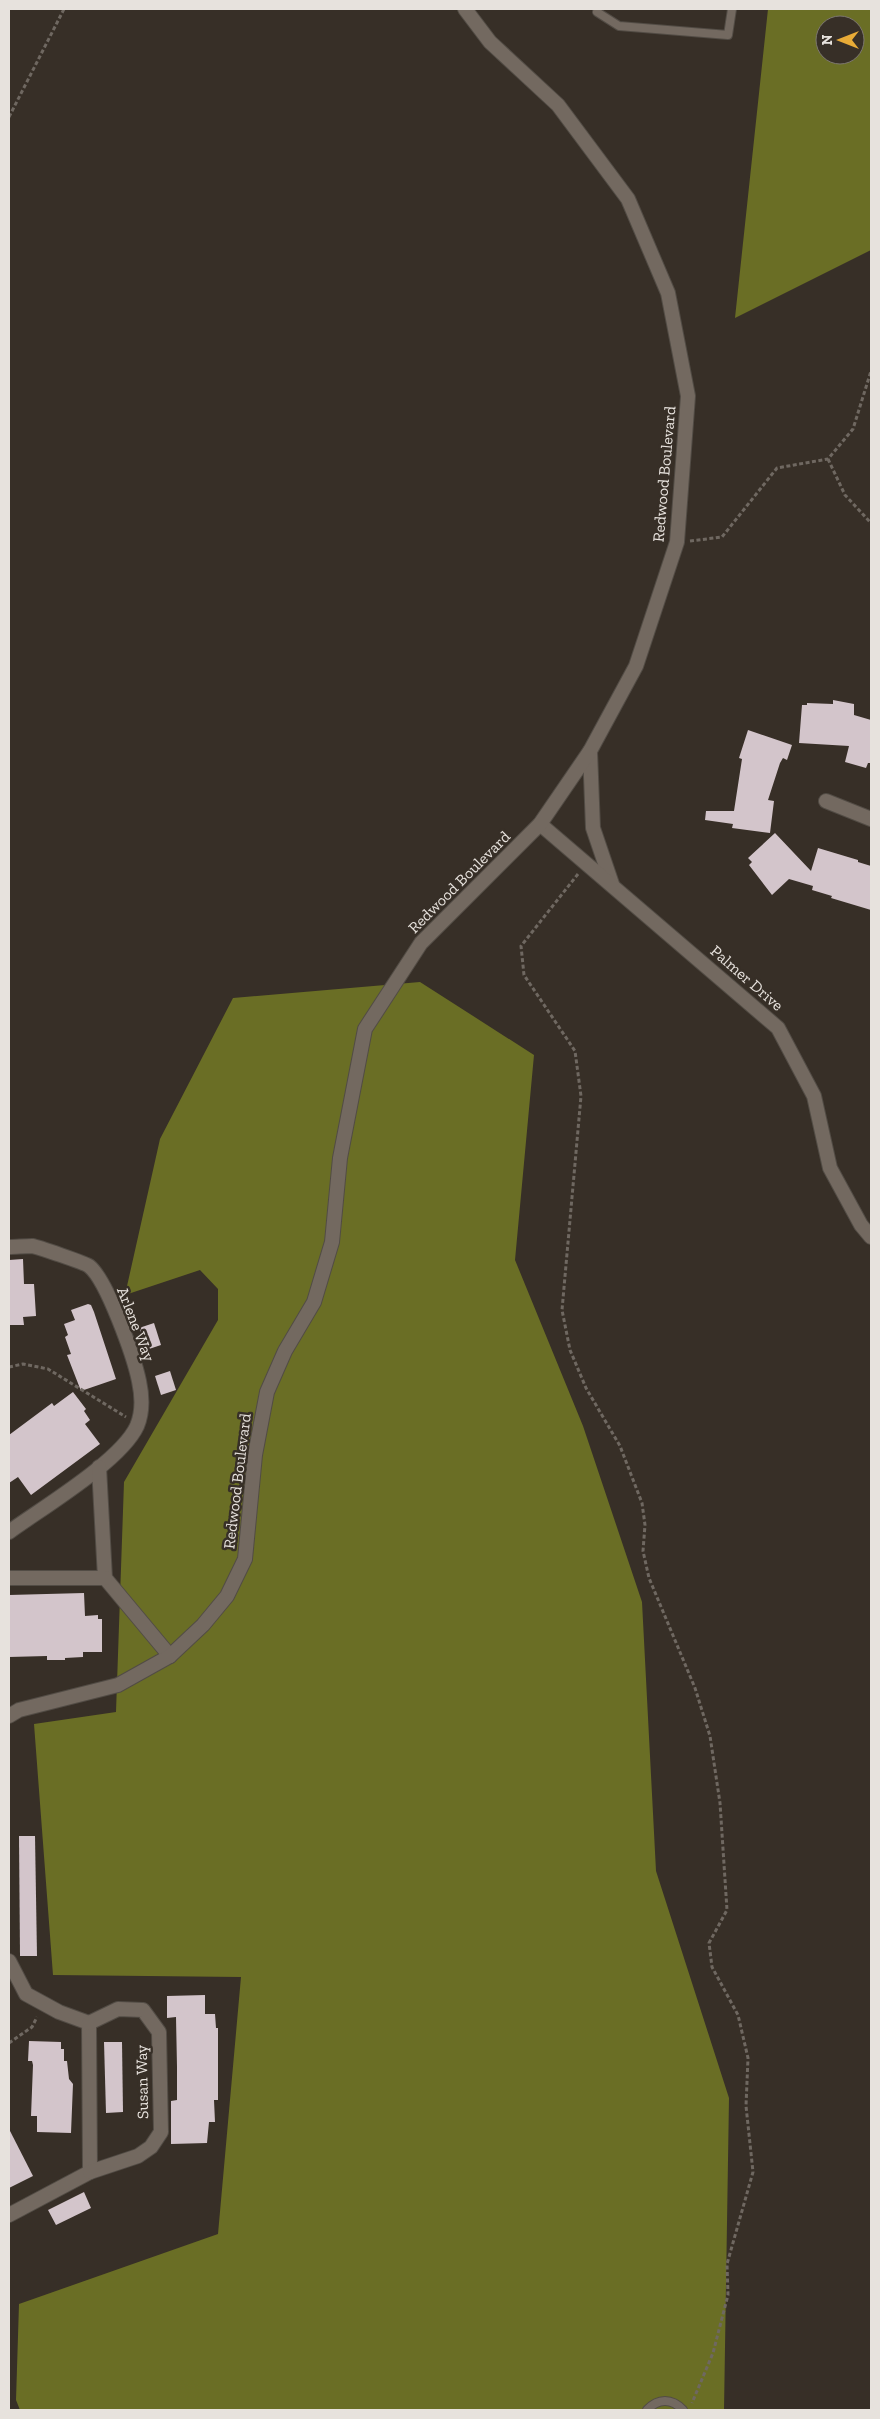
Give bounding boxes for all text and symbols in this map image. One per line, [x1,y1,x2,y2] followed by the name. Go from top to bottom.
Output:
[815,15,865,65] north arrow
[819,34,836,45] text: N
[649,405,679,543] street label: Redwood Boulevard
[404,827,514,937] street label: Redwood Boulevard
[707,941,787,1015] street label: Palmer Drive
[113,1284,159,1365] street label: Arlene Way
[219,1412,255,1550] street label: Redwood Boulevard
[132,2044,152,2119] street label: Susan Way

